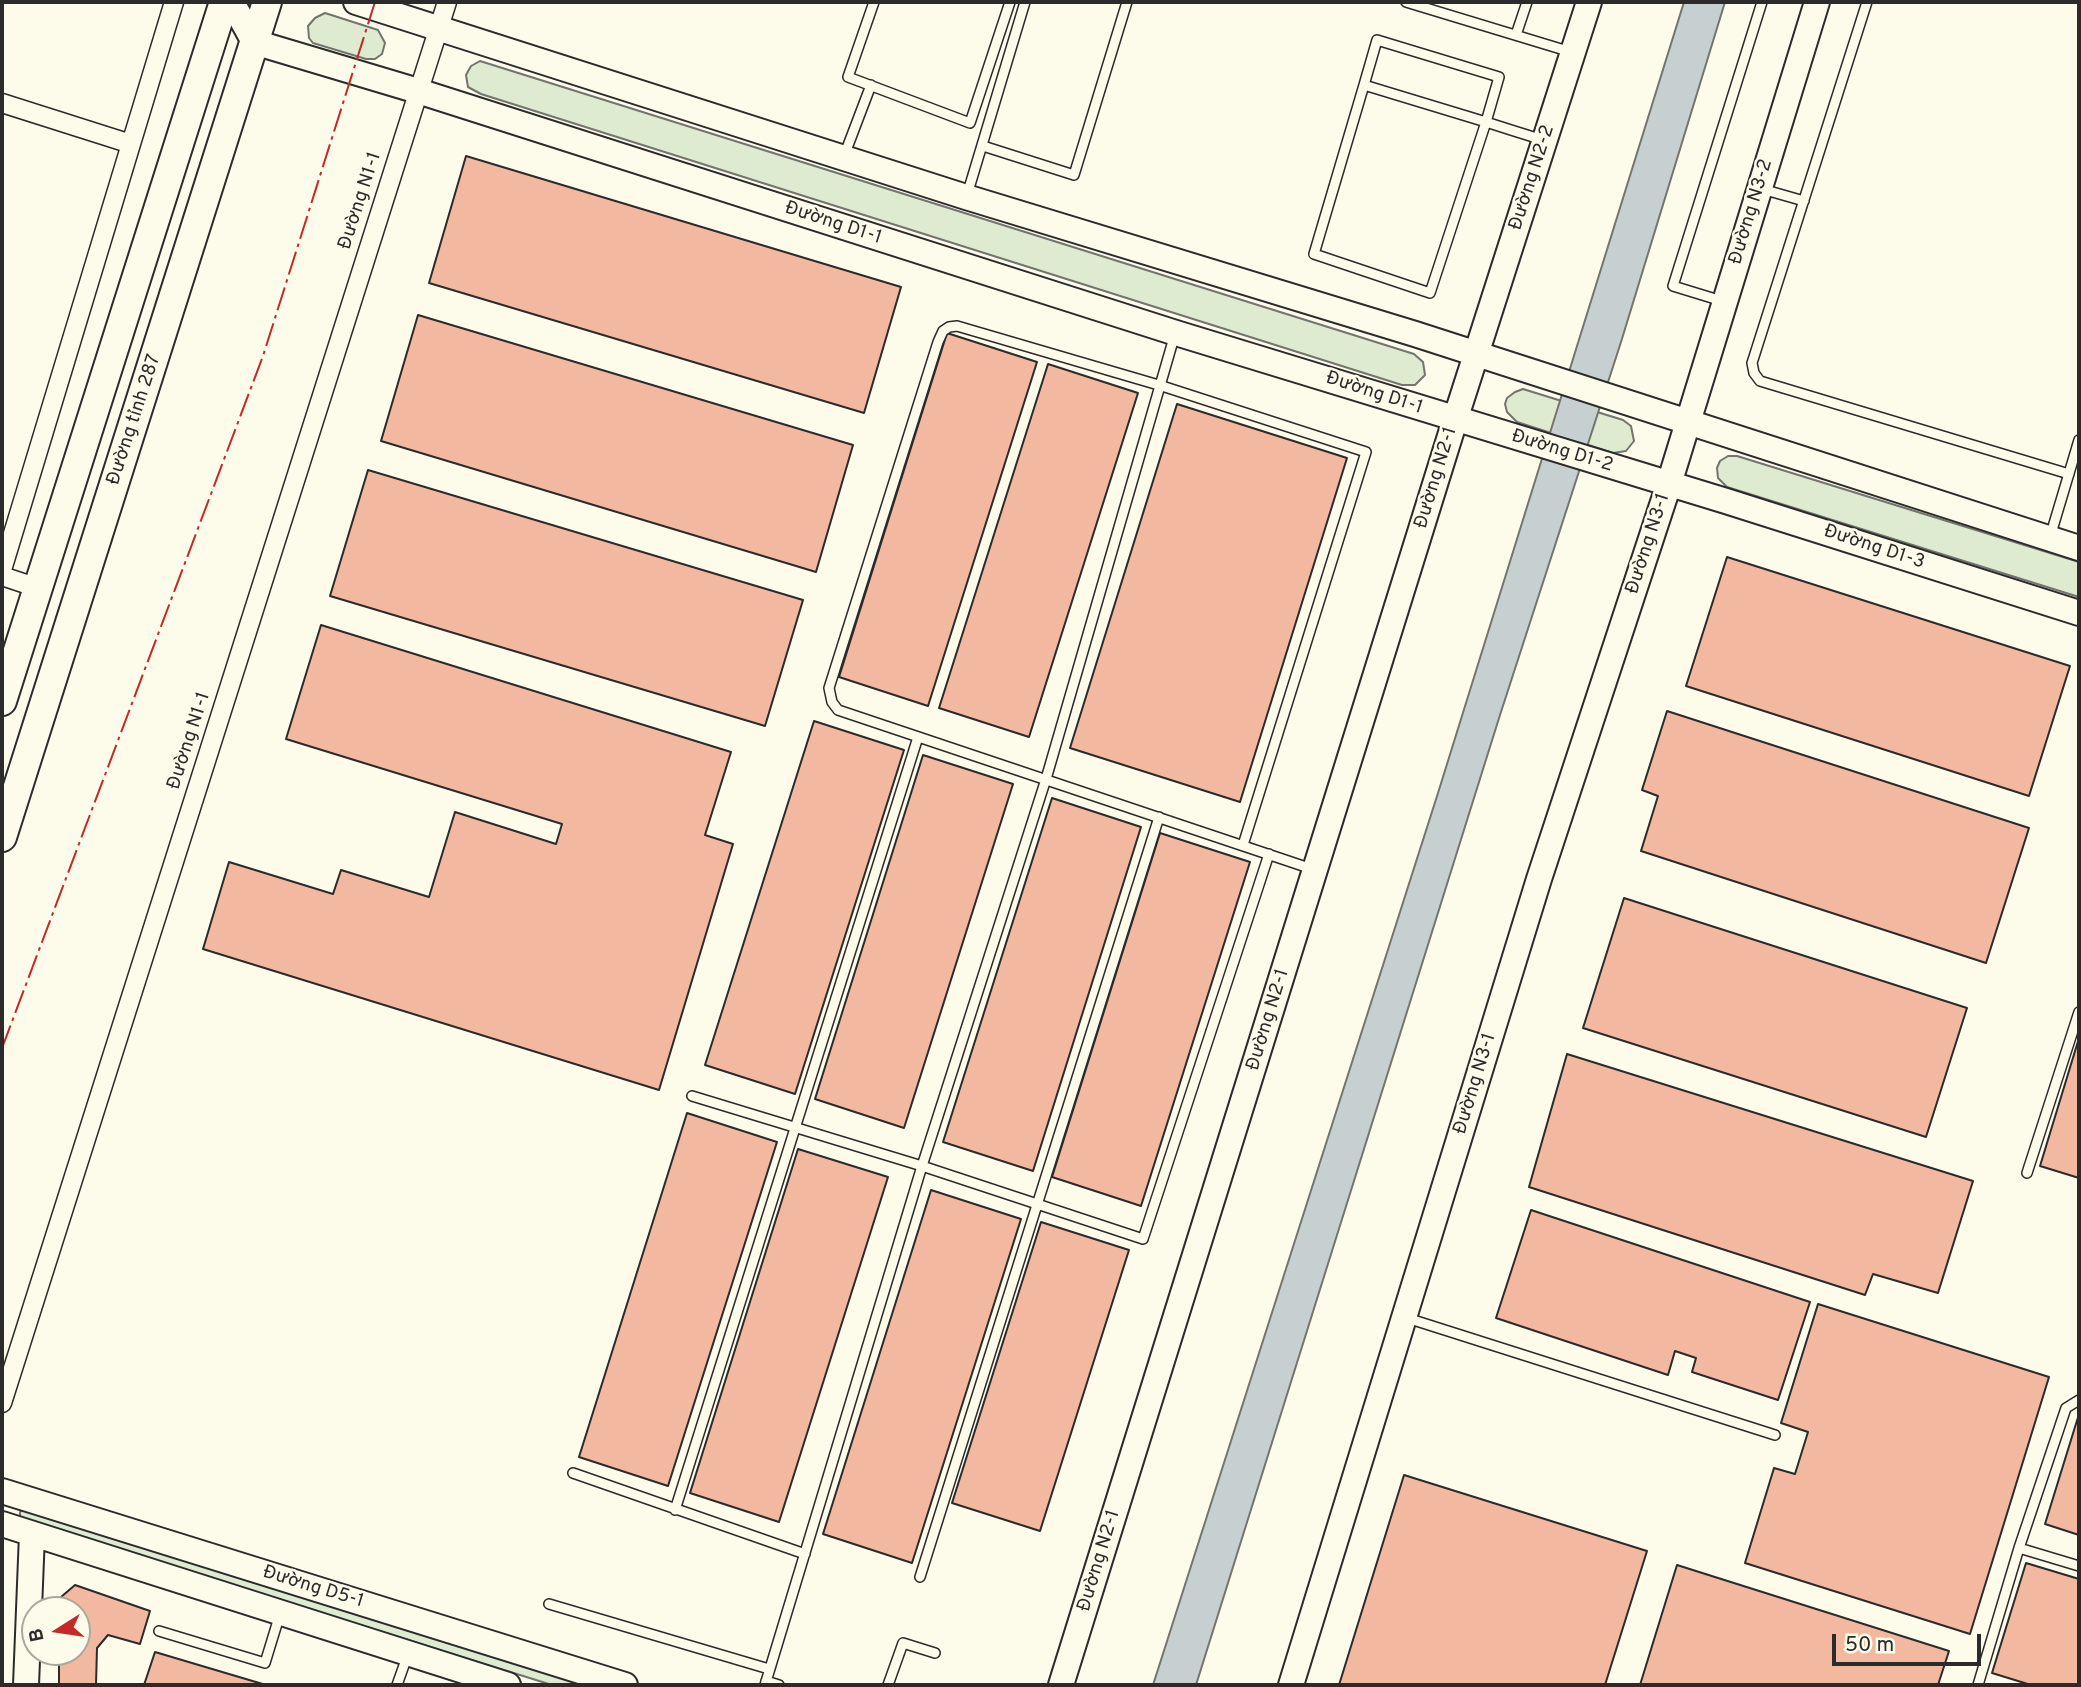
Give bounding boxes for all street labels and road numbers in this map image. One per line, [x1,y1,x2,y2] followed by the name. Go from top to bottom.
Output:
[1505,123,1561,233] street label: Đường N2-2
[335,149,387,253] street label: Đường N1-1
[1725,157,1779,267] street label: Đường N3-2
[782,198,884,250] street label: Đường D1-1
[103,352,167,488] street label: Đường tỉnh 287
[1323,368,1425,420] street label: Đường D1-1
[1411,425,1463,531] street label: Đường N2-1
[1508,426,1616,478] street label: Đường D1-2
[1622,491,1676,597] street label: Đường N3-1
[1821,521,1927,575] street label: Đường D1-3
[164,689,216,793] street label: Đường N1-1
[1243,967,1295,1073] street label: Đường N2-1
[1450,1031,1502,1137] street label: Đường N3-1
[1074,1508,1126,1614] street label: Đường N2-1
[260,1562,366,1614] street label: Đường D5-1

